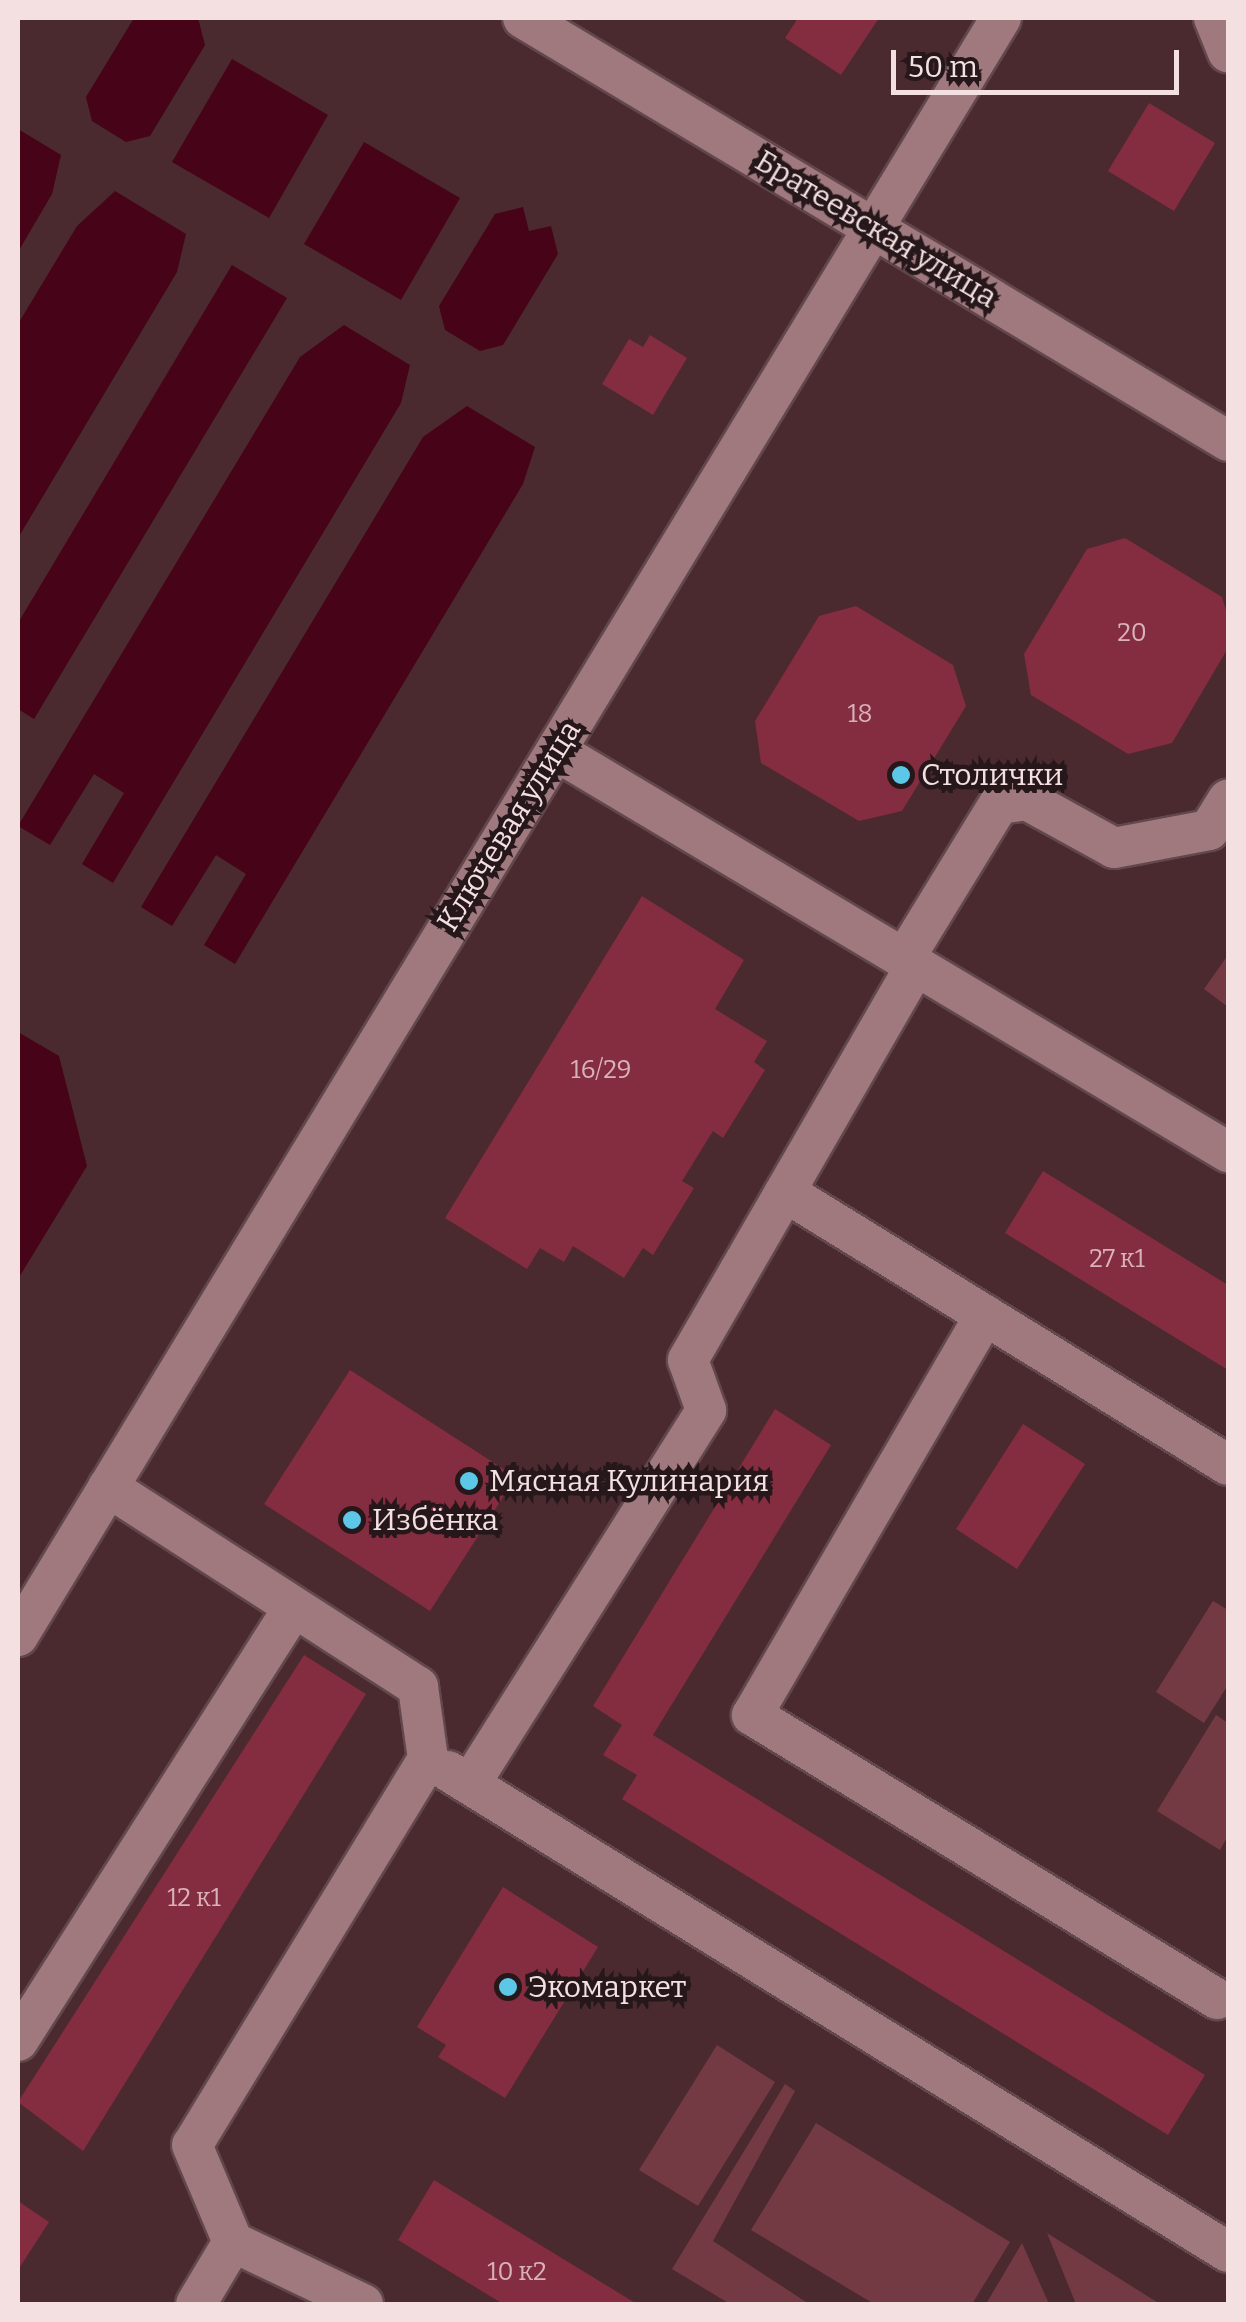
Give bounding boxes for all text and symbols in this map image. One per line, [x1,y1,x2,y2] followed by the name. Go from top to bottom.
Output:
[896,30,1184,92] scale bar
[908,49,978,85] text: 50 m
[749,143,1003,315] street label: Братеевская улица
[1117,618,1147,648] house number: 20
[847,699,873,729] house number: 18
[430,714,588,938] street label: Ключевая улица
[921,757,1063,793] place label: Столички
[890,764,912,786] marker: Столички
[571,1055,631,1085] house number: 16/29
[1089,1244,1145,1274] house number: 27 к1
[489,1463,769,1499] place label: Мясная Кулинария
[458,1470,480,1492] marker: Мясная Кулинария
[372,1502,498,1538] place label: Избёнка
[341,1509,363,1531] marker: Избёнка
[167,1883,221,1913] house number: 12 к1
[528,1969,686,2005] place label: Экомаркет
[497,1976,519,1998] marker: Экомаркет
[487,2257,547,2287] house number: 10 к2

